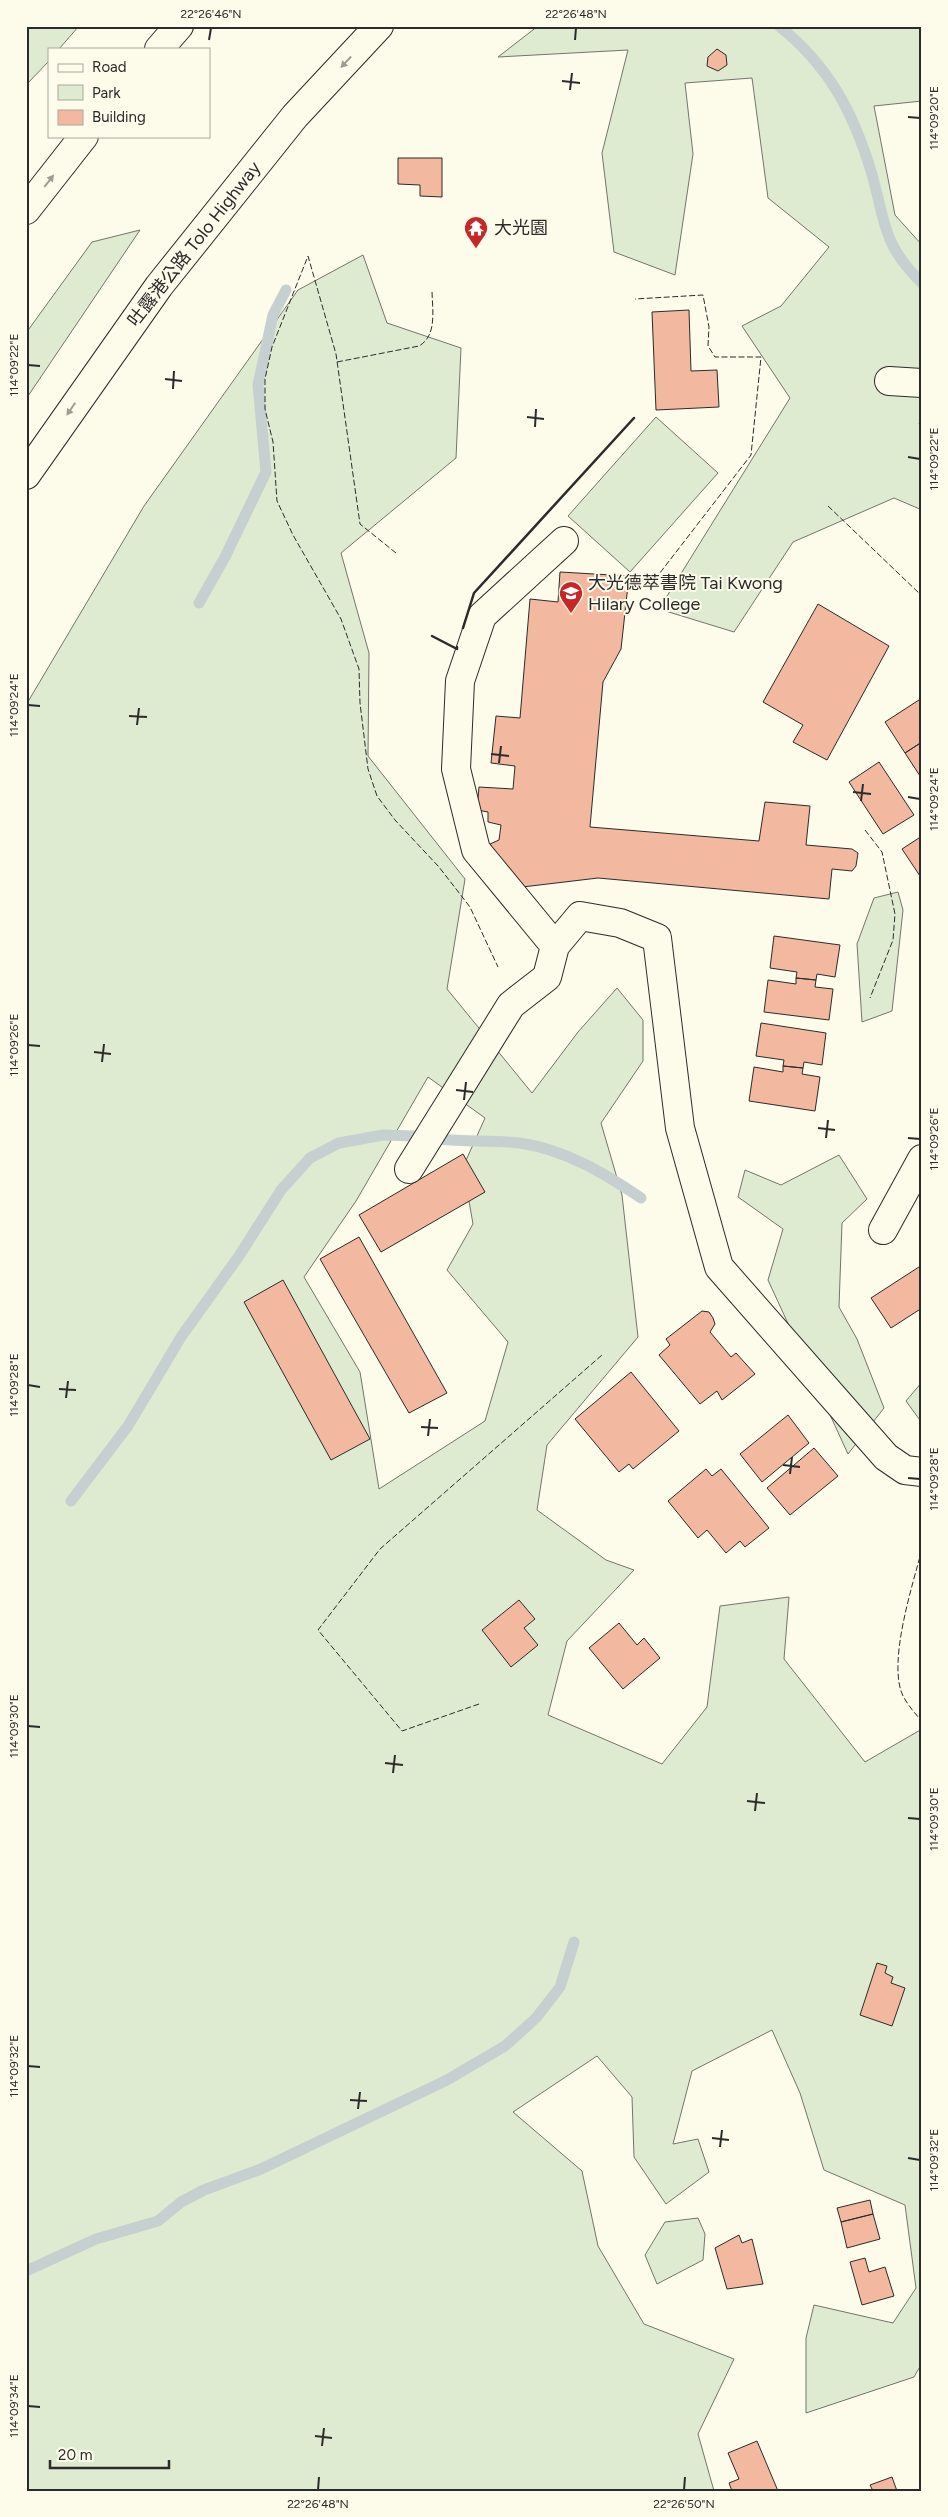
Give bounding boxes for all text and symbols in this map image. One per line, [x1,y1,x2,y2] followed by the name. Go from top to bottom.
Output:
[180,7,242,21] text: 22°26'46"N
[545,7,607,21] text: 22°26'48"N
[48,48,210,138] legend
[340,55,352,67] one-way arrow
[92,58,127,76] text: Road
[92,84,121,102] text: Park
[927,86,941,150] text: 114°09'20"E
[92,108,146,126] text: Building
[123,157,266,331] street label: 吐露港公路 Tolo Highway
[44,174,55,187] one-way arrow
[463,215,489,249] temple icon: 大光園
[494,217,548,239] place label: 大光園
[7,333,21,397] text: 114°09'22"E
[66,402,76,416] one-way arrow
[927,427,941,491] text: 114°09'22"E
[588,572,783,615] place label: 大光德萃書院 Tai Kwong Hilary College
[558,580,584,614] school or university icon: 大光德萃書院 Tai Kwong Hilary College
[7,673,21,737] text: 114°09'24"E
[927,767,941,831] text: 114°09'24"E
[7,1013,21,1077] text: 114°09'26"E
[927,1107,941,1171] text: 114°09'26"E
[7,1353,21,1417] text: 114°09'28"E
[927,1447,941,1511] text: 114°09'28"E
[7,1694,21,1758] text: 114°09'30"E
[927,1787,941,1851] text: 114°09'30"E
[7,2035,21,2097] text: 114°09'32"E
[927,2129,941,2191] text: 114°09'32"E
[7,2374,21,2438] text: 114°09'34"E
[50,2437,169,2469] scale bar
[58,2446,92,2464] text: 20 m
[287,2497,349,2511] text: 22°26'48"N
[653,2497,715,2511] text: 22°26'50"N

